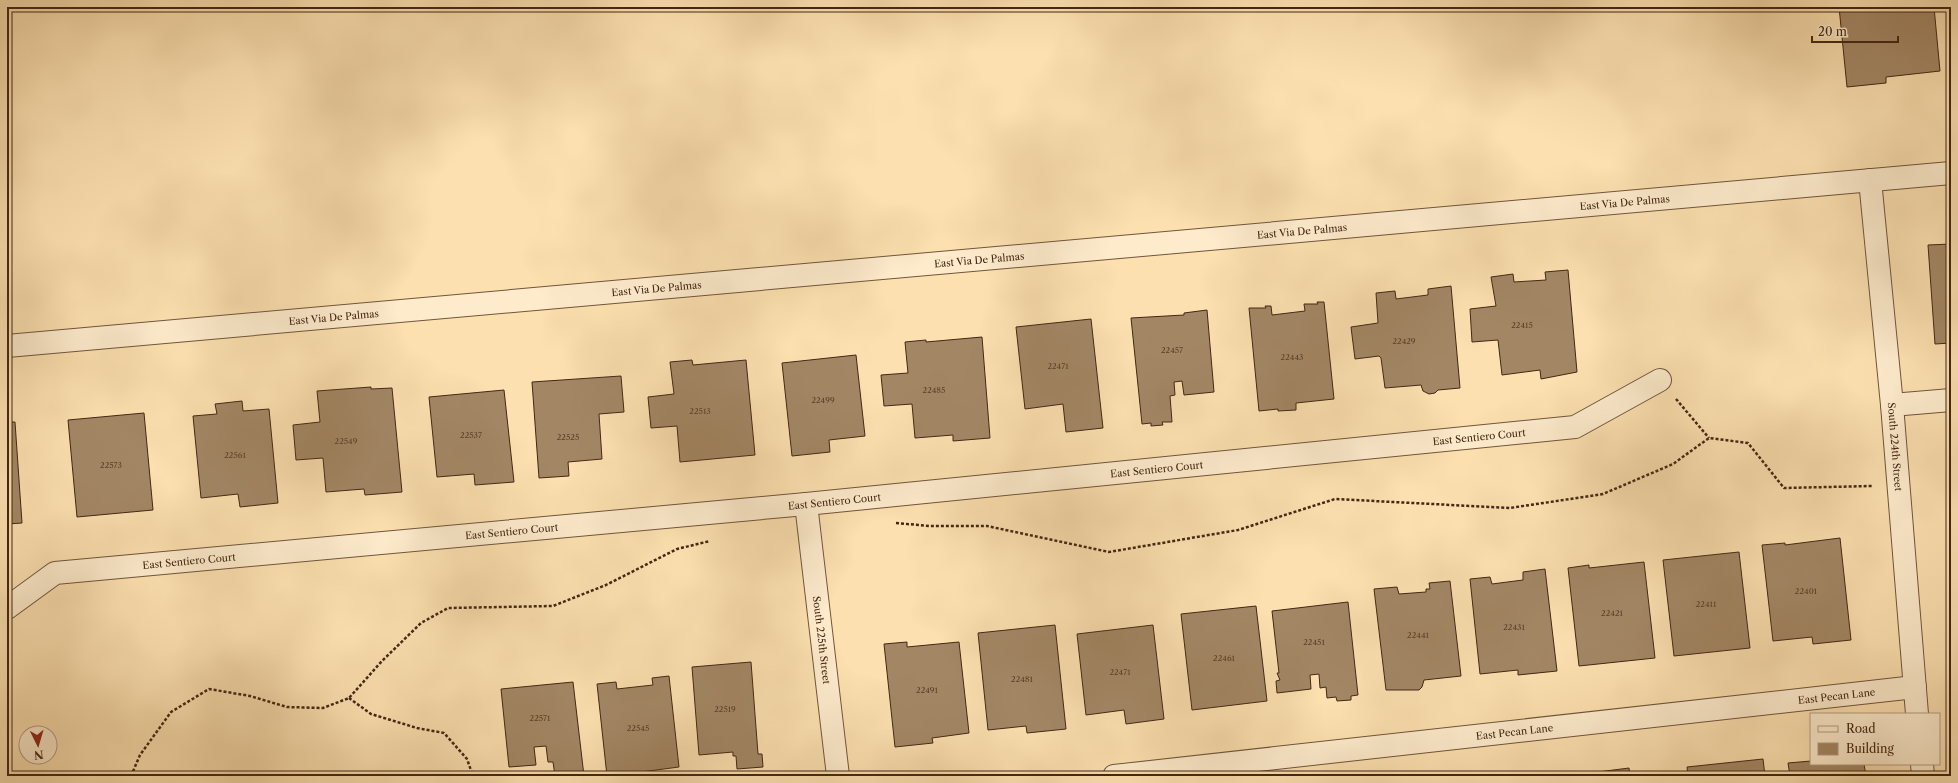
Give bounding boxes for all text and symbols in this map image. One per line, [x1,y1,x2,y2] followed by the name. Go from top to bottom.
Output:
[1812,18,1898,44] scale bar
[1818,24,1847,39] text: 20 m
[1579,192,1670,213] street label: East Via De Palmas
[1256,220,1348,241] street label: East Via De Palmas
[934,249,1025,270] street label: East Via De Palmas
[611,278,702,299] street label: East Via De Palmas
[288,306,379,327] street label: East Via De Palmas
[1511,320,1533,330] house number: 22415
[1392,336,1416,346] house number: 22429
[1161,345,1183,355] house number: 22457
[1281,352,1303,362] house number: 22443
[1047,361,1069,371] house number: 22471
[923,385,945,395] house number: 22485
[811,395,835,405] house number: 22499
[1885,402,1905,492] street label: South 224th Street
[689,406,711,416] house number: 22513
[1432,425,1527,448] street label: East Sentiero Court
[460,430,482,440] house number: 22537
[557,432,579,442] house number: 22525
[335,436,358,446] house number: 22549
[224,450,246,460] house number: 22561
[1110,458,1204,480] street label: East Sentiero Court
[100,460,122,470] house number: 22573
[787,490,882,512] street label: East Sentiero Court
[465,520,559,542] street label: East Sentiero Court
[142,550,237,571] street label: East Sentiero Court
[1795,586,1818,596] house number: 22401
[810,595,834,685] street label: South 225th Street
[1696,599,1717,609] house number: 22411
[1601,608,1624,618] house number: 22421
[1503,622,1525,632] house number: 22431
[1407,630,1430,640] house number: 22441
[1303,637,1325,647] house number: 22451
[1213,653,1236,663] house number: 22461
[1109,667,1131,677] house number: 22471
[1011,674,1034,684] house number: 22481
[916,685,939,695] house number: 22491
[1797,685,1876,706] street label: East Pecan Lane
[714,704,736,714] house number: 22519
[530,713,551,723] house number: 22571
[1810,713,1940,765] legend
[1475,721,1554,742] street label: East Pecan Lane
[1846,721,1876,736] text: Road
[627,723,649,733] house number: 22545
[18,725,58,765] north arrow
[1846,741,1894,756] text: Building
[33,748,44,762] text: N

